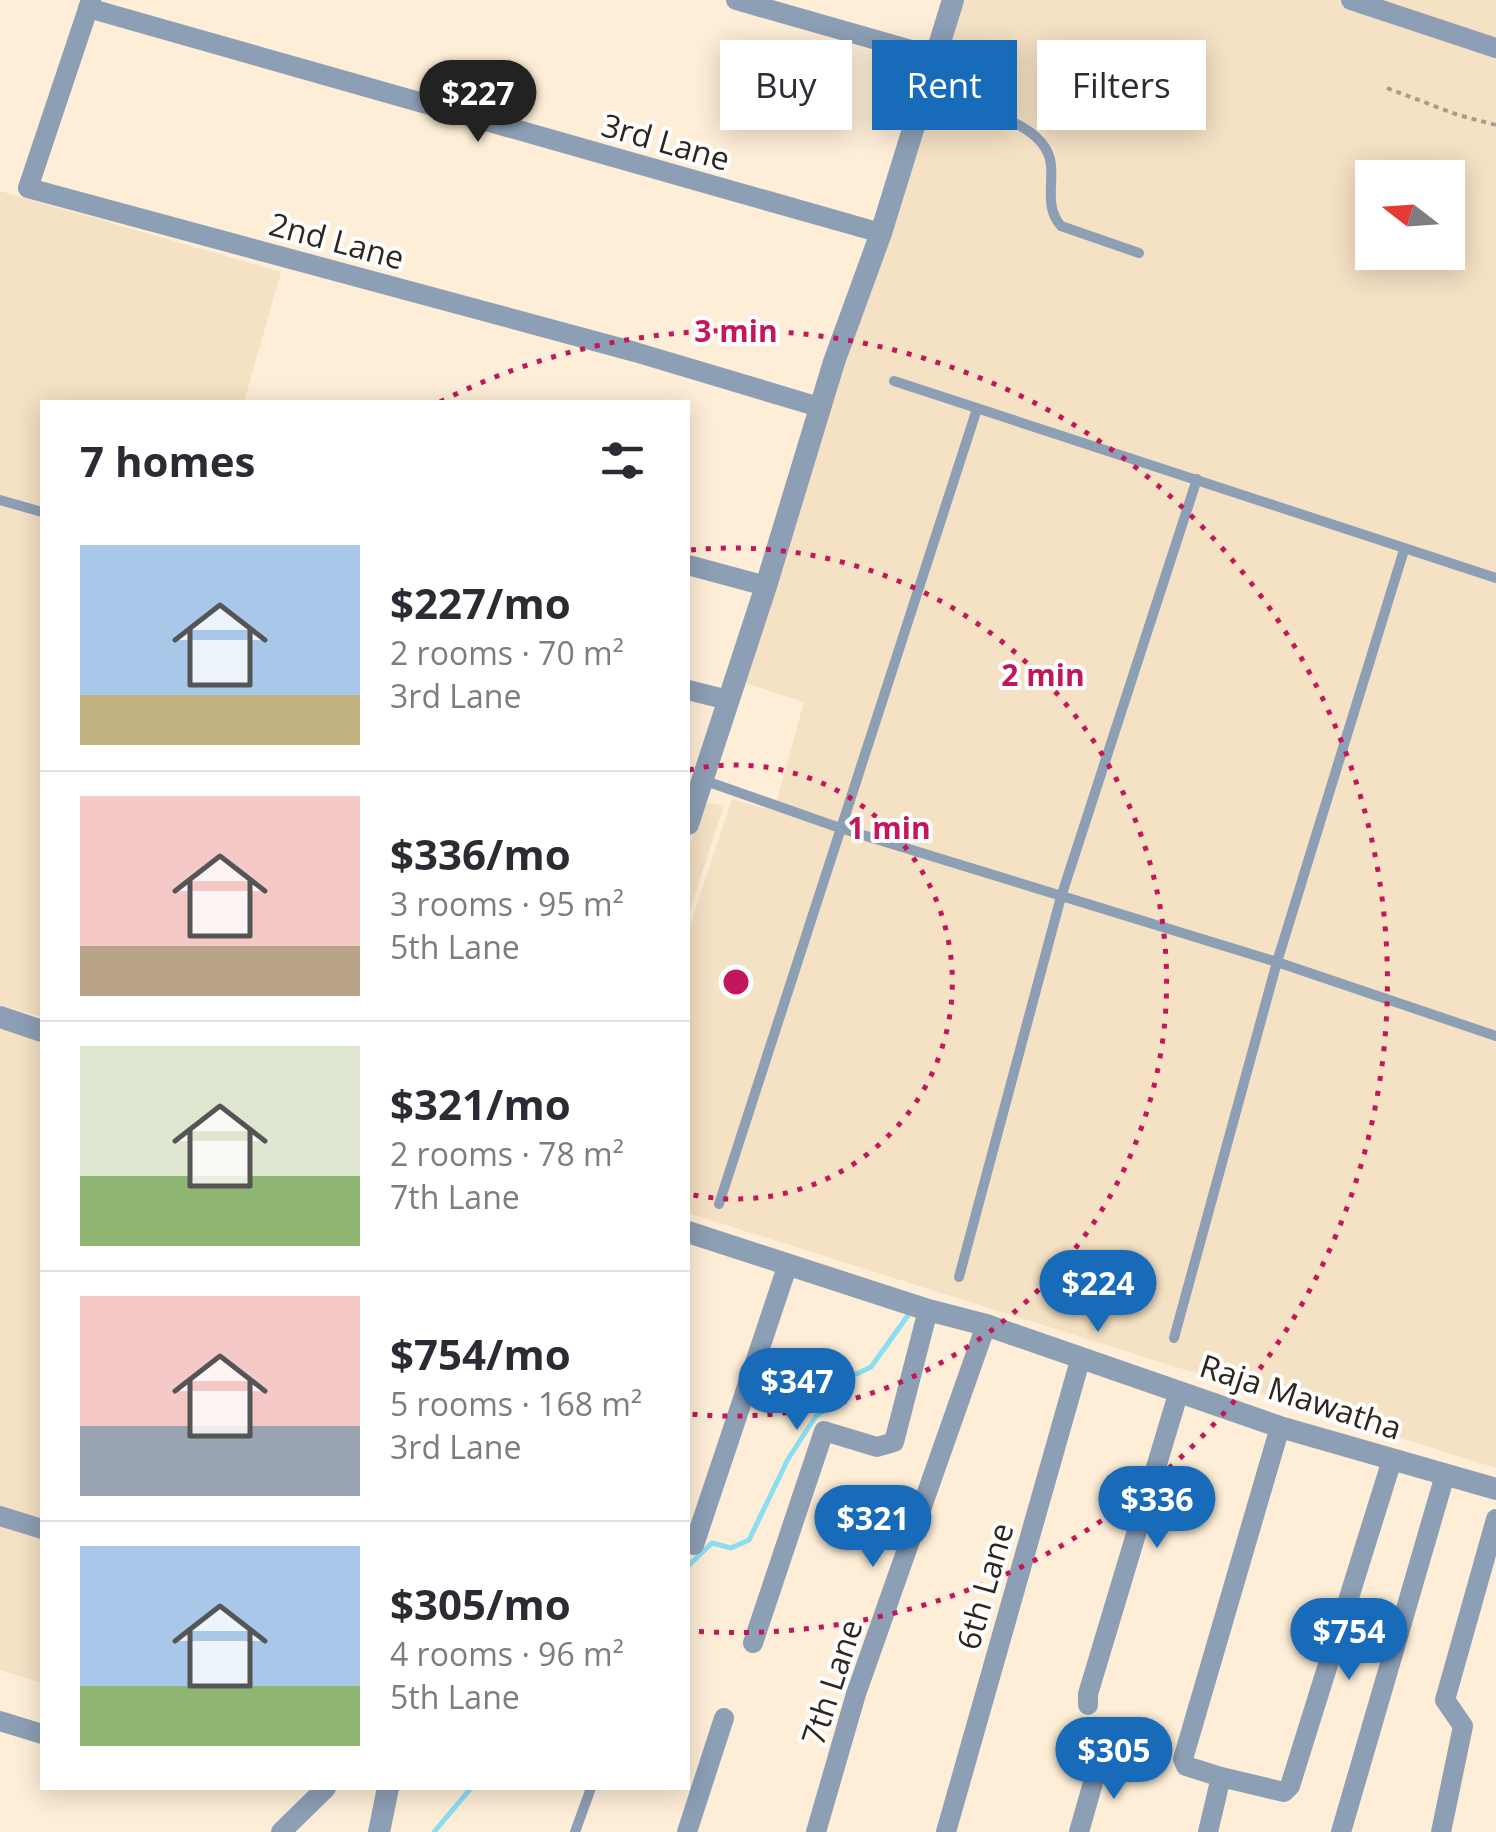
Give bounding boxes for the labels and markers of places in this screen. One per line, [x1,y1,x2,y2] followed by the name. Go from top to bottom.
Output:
[419,60,537,145] pin: $227
[718,964,754,1000] centre of rings
[1039,1250,1157,1335] pin: $224
[738,1348,856,1433] pin: $347
[1098,1466,1216,1551] pin: $336
[814,1485,932,1570] pin: $321
[1290,1598,1408,1683] pin: $754
[1055,1717,1173,1802] pin: $305

